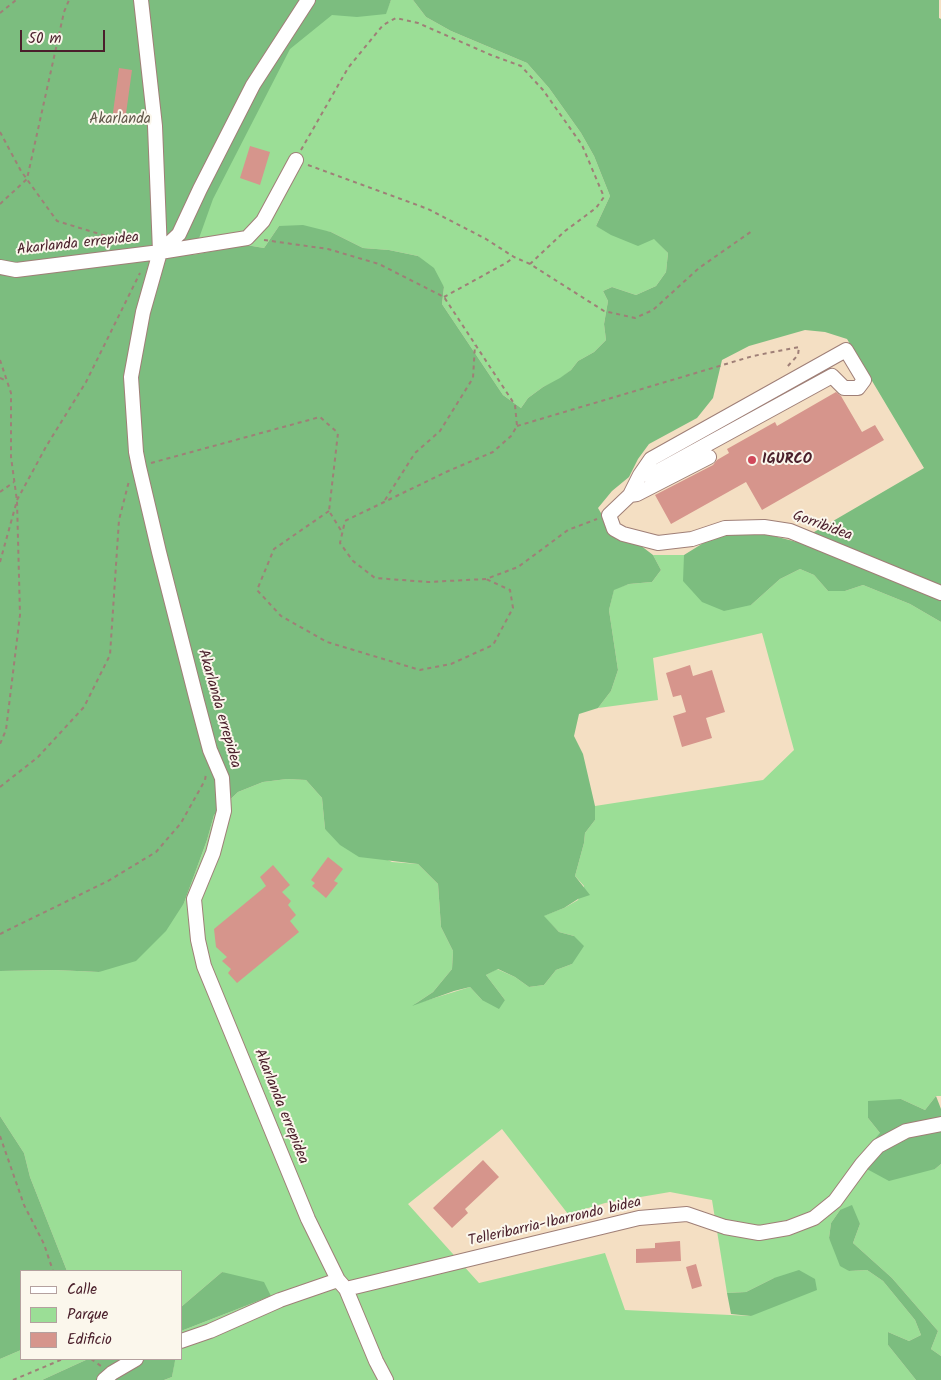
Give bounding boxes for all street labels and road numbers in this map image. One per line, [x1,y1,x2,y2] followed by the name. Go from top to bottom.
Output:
[16,230,140,260] street label: Akarlanda errepidea
[790,508,854,546] street label: Gorribidea
[192,647,244,771] street label: Akarlanda errepidea
[249,1047,311,1167] street label: Akarlanda errepidea
[467,1194,643,1252] street label: Telleribarria-Ibarrondo bidea

